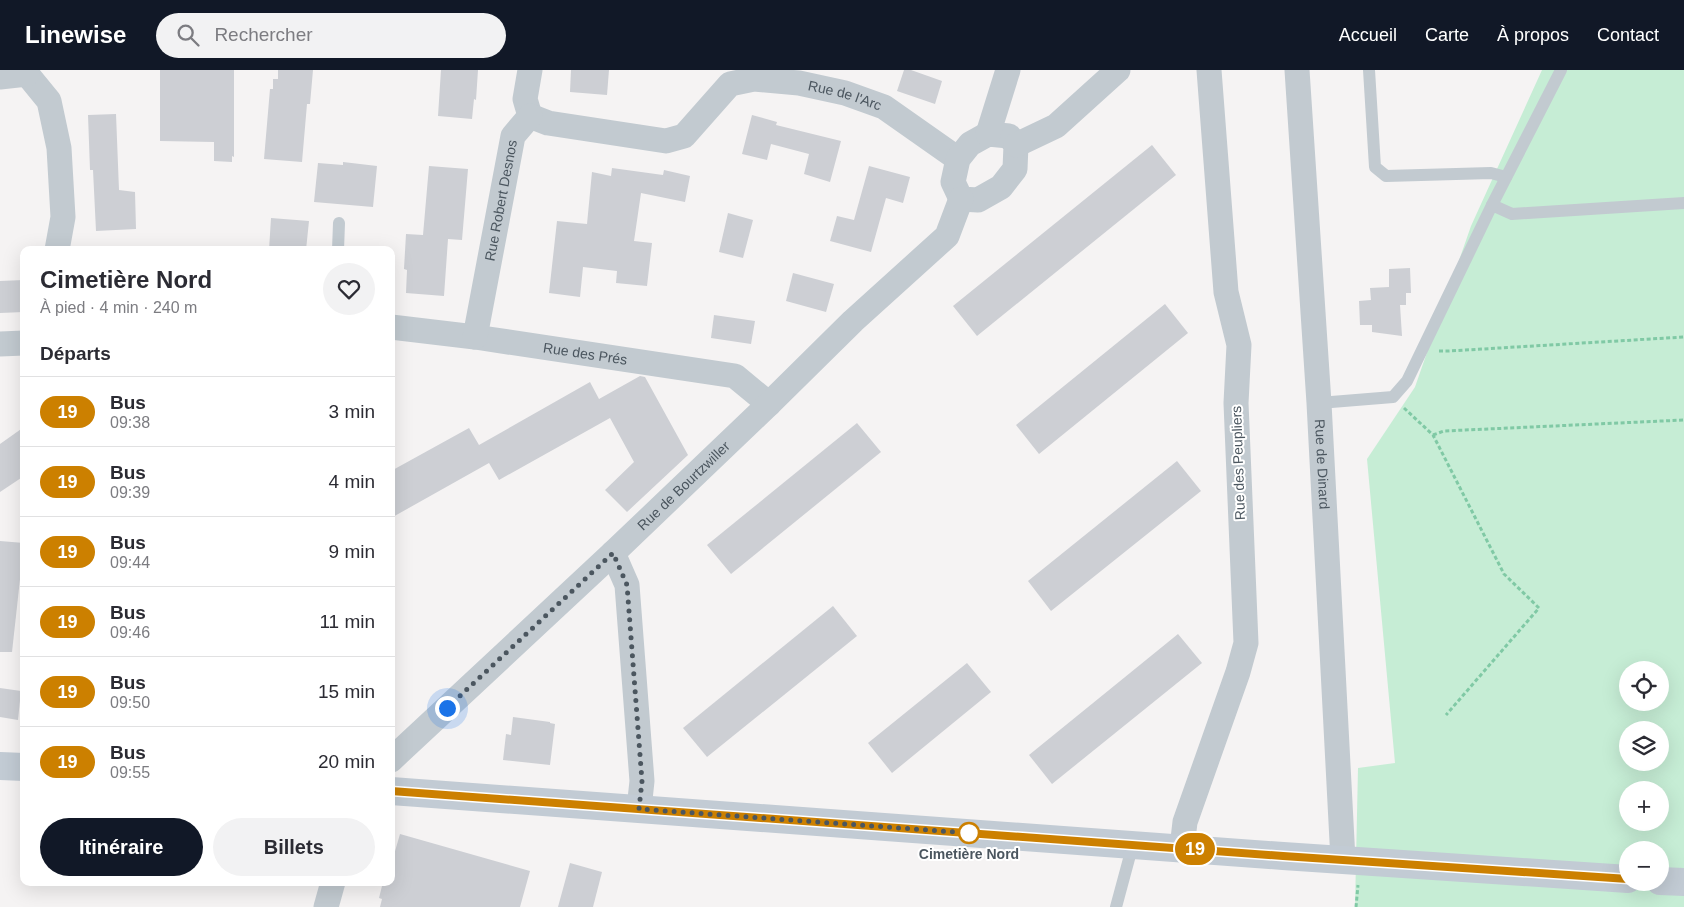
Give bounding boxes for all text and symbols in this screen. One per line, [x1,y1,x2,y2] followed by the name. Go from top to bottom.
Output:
[156,13,506,58] search box
[25,21,126,48] text: Linewise
[174,21,202,49] icon: search
[214,24,313,45] text: Rechercher
[1339,25,1397,45] text: Accueil
[1425,25,1469,45] text: Carte
[1497,25,1569,45] text: À propos
[1597,25,1659,45] text: Contact
[807,77,884,114] street label: Rue de l'Arc
[482,138,520,262] street label: Rue Robert Desnos
[323,263,375,315] button: heart
[40,266,212,293] text: Cimetière Nord
[40,299,197,316] text: À pied · 4 min · 240 m
[542,339,628,368] street label: Rue des Prés
[40,343,111,364] text: Départs
[110,392,146,413] text: Bus
[329,401,375,422] text: 3 min
[57,402,78,422] text: 19
[1228,406,1248,520] street label: Rue des Peupliers
[110,414,150,431] text: 09:38
[1312,419,1333,510] street label: Rue de Dinard
[634,438,733,533] street label: Rue de Bourtzwiller
[110,462,146,483] text: Bus
[329,471,375,492] text: 4 min
[57,472,78,492] text: 19
[110,484,150,501] text: 09:39
[110,532,146,553] text: Bus
[329,541,375,562] text: 9 min
[57,542,78,562] text: 19
[110,554,150,571] text: 09:44
[110,602,146,623] text: Bus
[319,611,375,632] text: 11 min
[57,612,78,632] text: 19
[110,624,150,641] text: 09:46
[1619,661,1669,891] map controls
[1619,661,1669,711] button: locate
[110,672,146,693] text: Bus
[318,681,375,702] text: 15 min
[57,682,78,702] text: 19
[110,694,150,711] text: 09:50
[435,696,460,721] your location
[1619,721,1669,771] button: layers
[110,742,146,763] text: Bus
[318,751,375,772] text: 20 min
[57,752,78,772] text: 19
[110,764,150,781] text: 09:55
[1619,781,1669,831] button: +
[40,818,203,876] button: Itinéraire
[213,818,375,876] button: Billets
[958,822,980,844] marker: Cimetière Nord
[1172,833,1218,865] line badge: 19
[1185,839,1205,859] text: 19
[1619,841,1669,891] button: −
[919,846,1019,862] place label: Cimetière Nord

